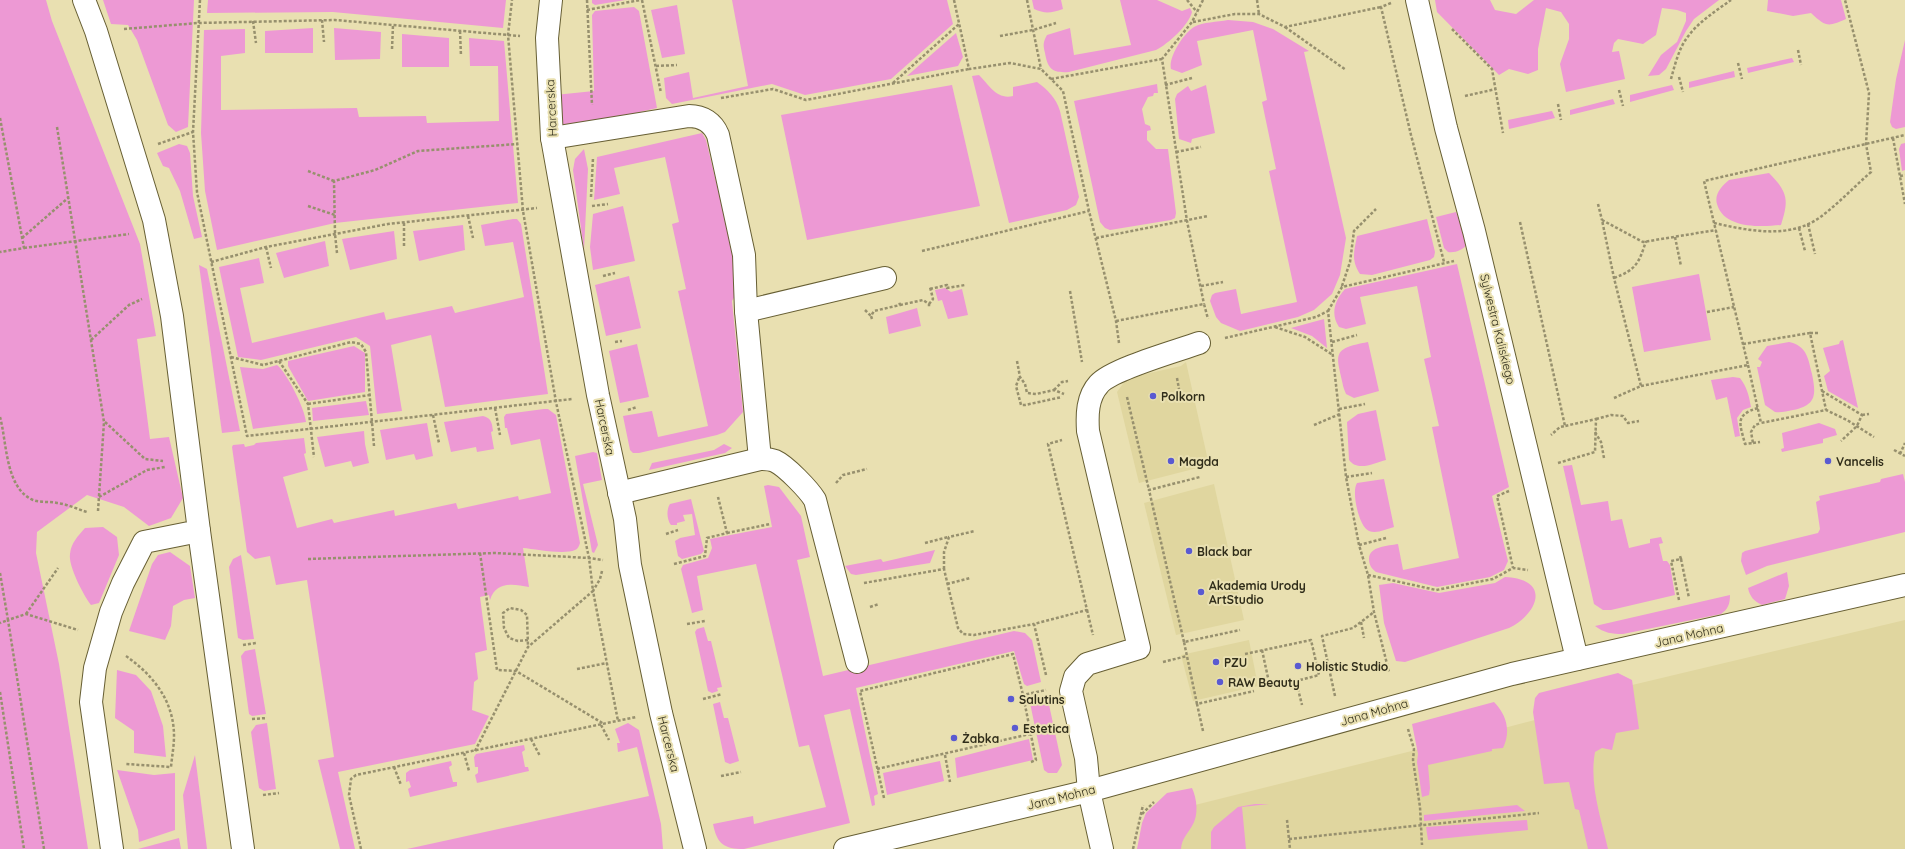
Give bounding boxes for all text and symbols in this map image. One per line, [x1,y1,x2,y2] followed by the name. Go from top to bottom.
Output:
[542,79,560,137] street label: Harcerska
[1477,272,1519,386] street label: Sylwestra Kaliskiego
[1161,389,1205,404] place label: Polkorn
[1148,391,1158,401] marker: Polkorn
[592,397,618,457] street label: Harcerska
[1179,454,1219,469] place label: Magda
[1836,454,1884,469] place label: Vancelis
[1166,456,1176,466] marker: Magda
[1823,456,1833,466] marker: Vancelis
[1197,544,1252,559] place label: Black bar
[1184,546,1194,556] marker: Black bar
[1209,578,1306,607] place label: Akademia Urody ArtStudio
[1196,587,1206,597] marker: Akademia Urody ArtStudio
[1653,620,1725,650] street label: Jana Mohna
[1224,655,1247,670] place label: PZU
[1211,657,1221,667] marker: PZU
[1306,659,1389,674] place label: Holistic Studio
[1293,661,1303,671] marker: Holistic Studio
[1228,675,1300,690] place label: RAW Beauty
[1215,677,1225,687] marker: RAW Beauty
[1019,692,1065,707] place label: Salutins
[1006,694,1016,704] marker: Salutins
[1338,695,1410,729] street label: Jana Mohna
[655,714,683,774] street label: Harcerska
[1023,721,1069,736] place label: Estetica
[1010,723,1020,733] marker: Estetica
[962,731,999,746] place label: Żabka
[949,733,959,743] marker: Żabka
[1025,781,1097,813] street label: Jana Mohna

